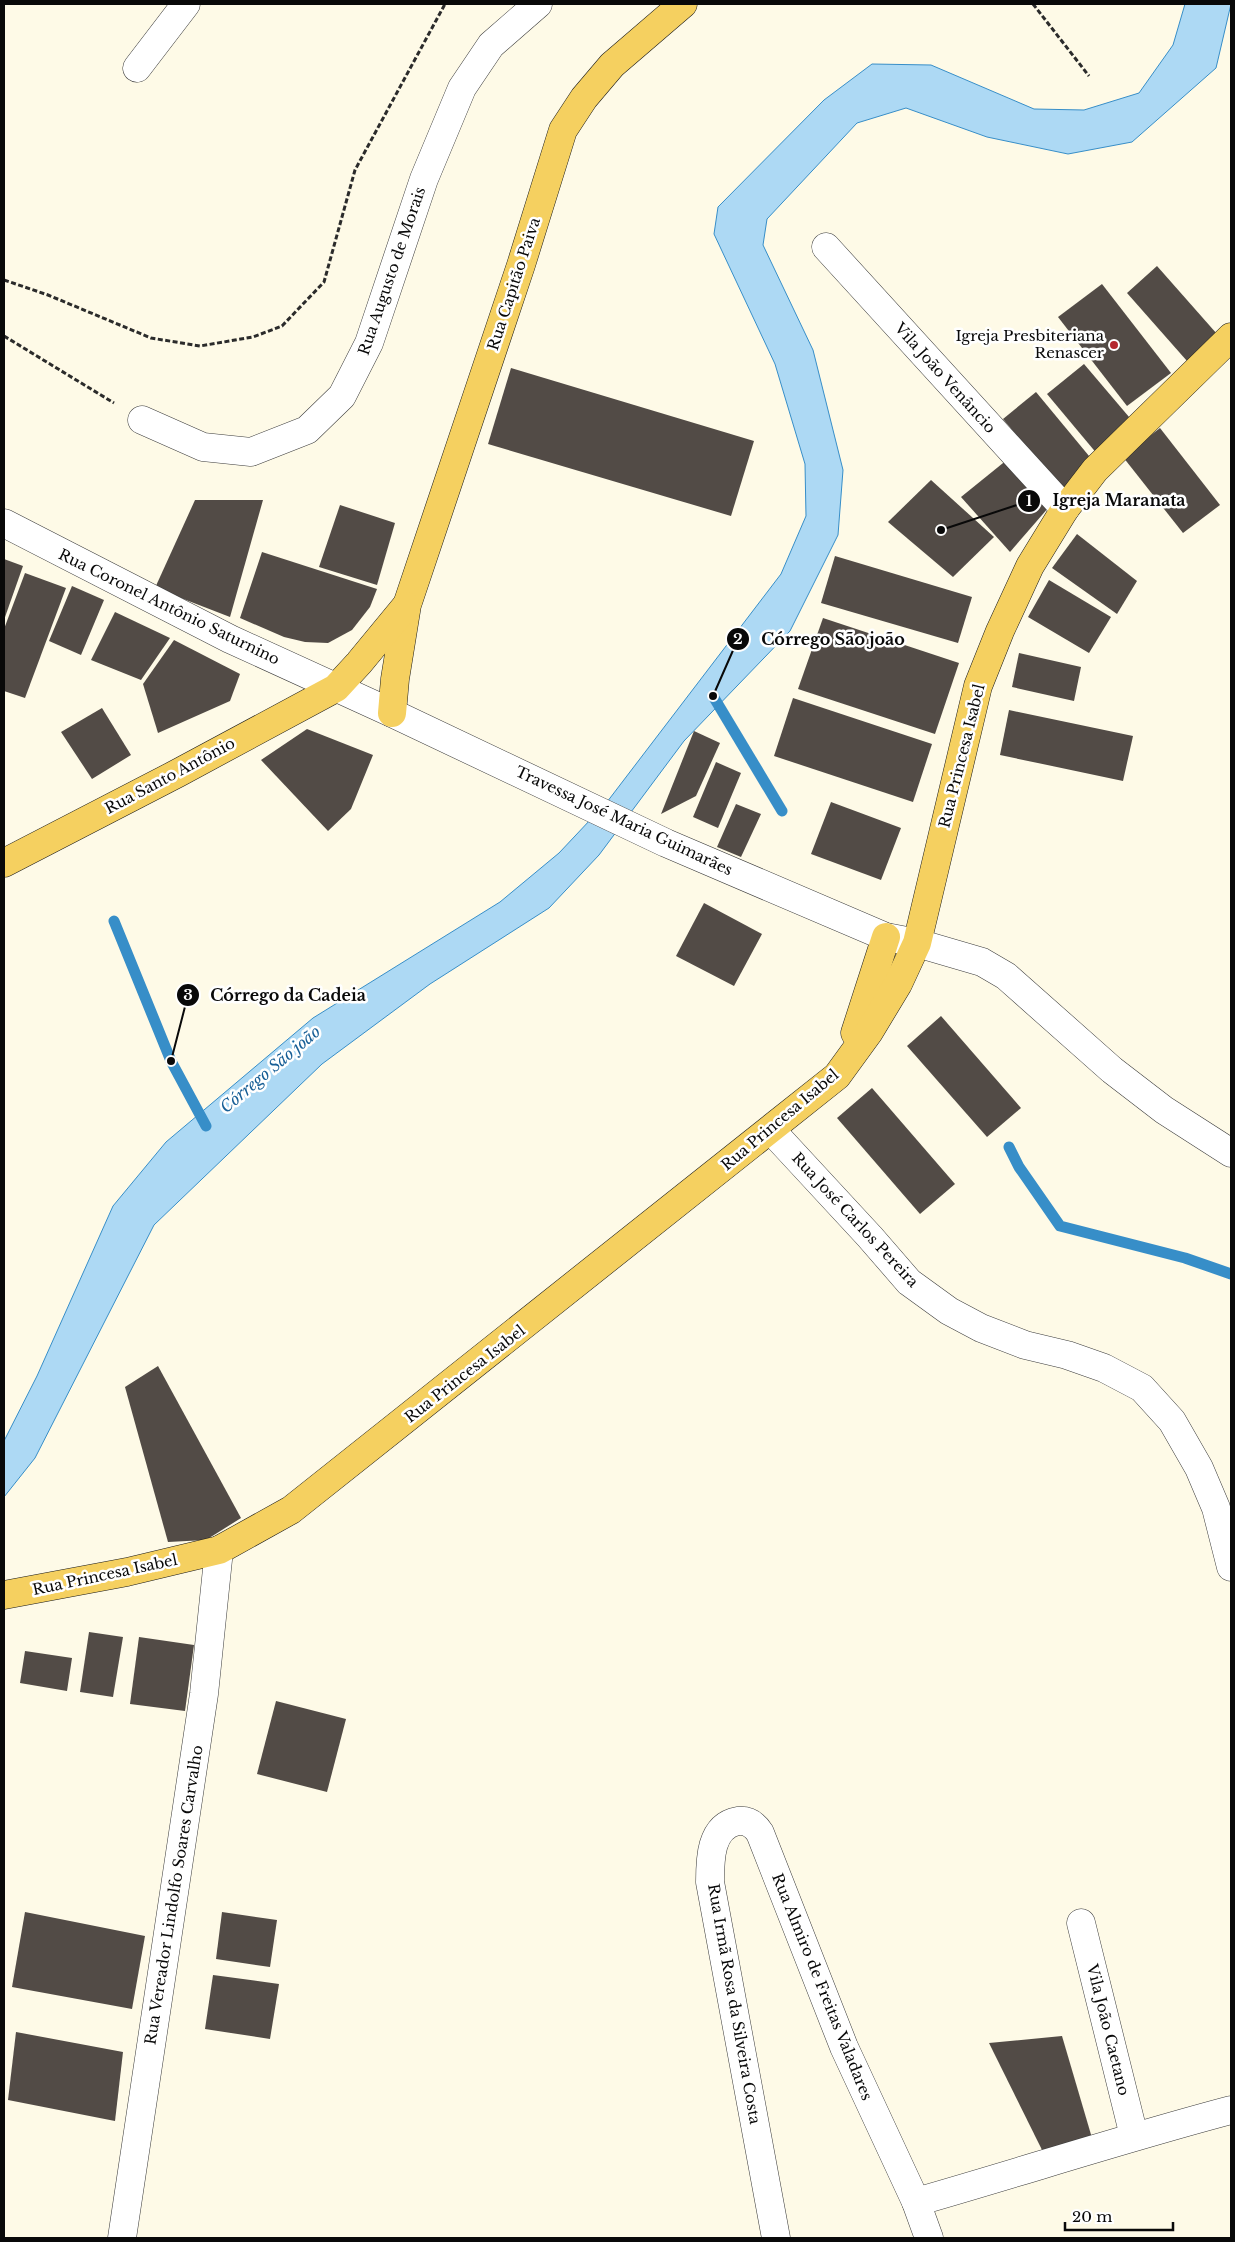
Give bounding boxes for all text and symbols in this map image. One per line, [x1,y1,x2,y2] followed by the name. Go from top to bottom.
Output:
[354,184,429,358] street label: Rua Augusto de Morais
[483,214,544,353] street label: Rua Capitão Paiva
[890,318,1000,437] street label: Vila João Venâncio
[955,326,1105,362] place label: Igreja Presbiteriana Renascer
[1108,339,1120,351] marker: Igreja Presbiteriana Renascer
[1017,485,1195,516] callout: Igreja Maranata
[1052,490,1186,510] text: Igreja Maranata
[1026,491,1033,510] text: 1
[55,545,283,669] street label: Rua Coronel Antônio Saturnino
[726,624,914,655] callout: Córrego São joão
[733,629,743,648] text: 2
[761,629,905,649] text: Córrego São joão
[934,682,989,830] street label: Rua Princesa Isabel
[102,733,238,818] street label: Rua Santo Antônio
[513,762,736,879] street label: Travessa José Maria Guimarães
[175,980,376,1011] callout: Córrego da Cadeia
[183,985,193,1004] text: 3
[210,985,366,1005] text: Córrego da Cadeia
[216,1021,324,1117] water label: Córrego São joão
[717,1065,842,1174] street label: Rua Princesa Isabel
[788,1148,923,1291] street label: Rua José Carlos Pereira
[401,1321,529,1427] street label: Rua Princesa Isabel
[31,1550,179,1599] street label: Rua Princesa Isabel
[140,1743,207,2046] street label: Rua Vereador Lindolfo Soares Carvalho
[768,1870,877,2103] street label: Rua Almiro de Freitas Valadares
[704,1882,765,2126] street label: Rua Irmã Rosa da Silveira Costa
[1083,1961,1134,2098] street label: Vila João Caetano
[1065,2200,1172,2232] scale bar
[1072,2207,1112,2226] text: 20 m

